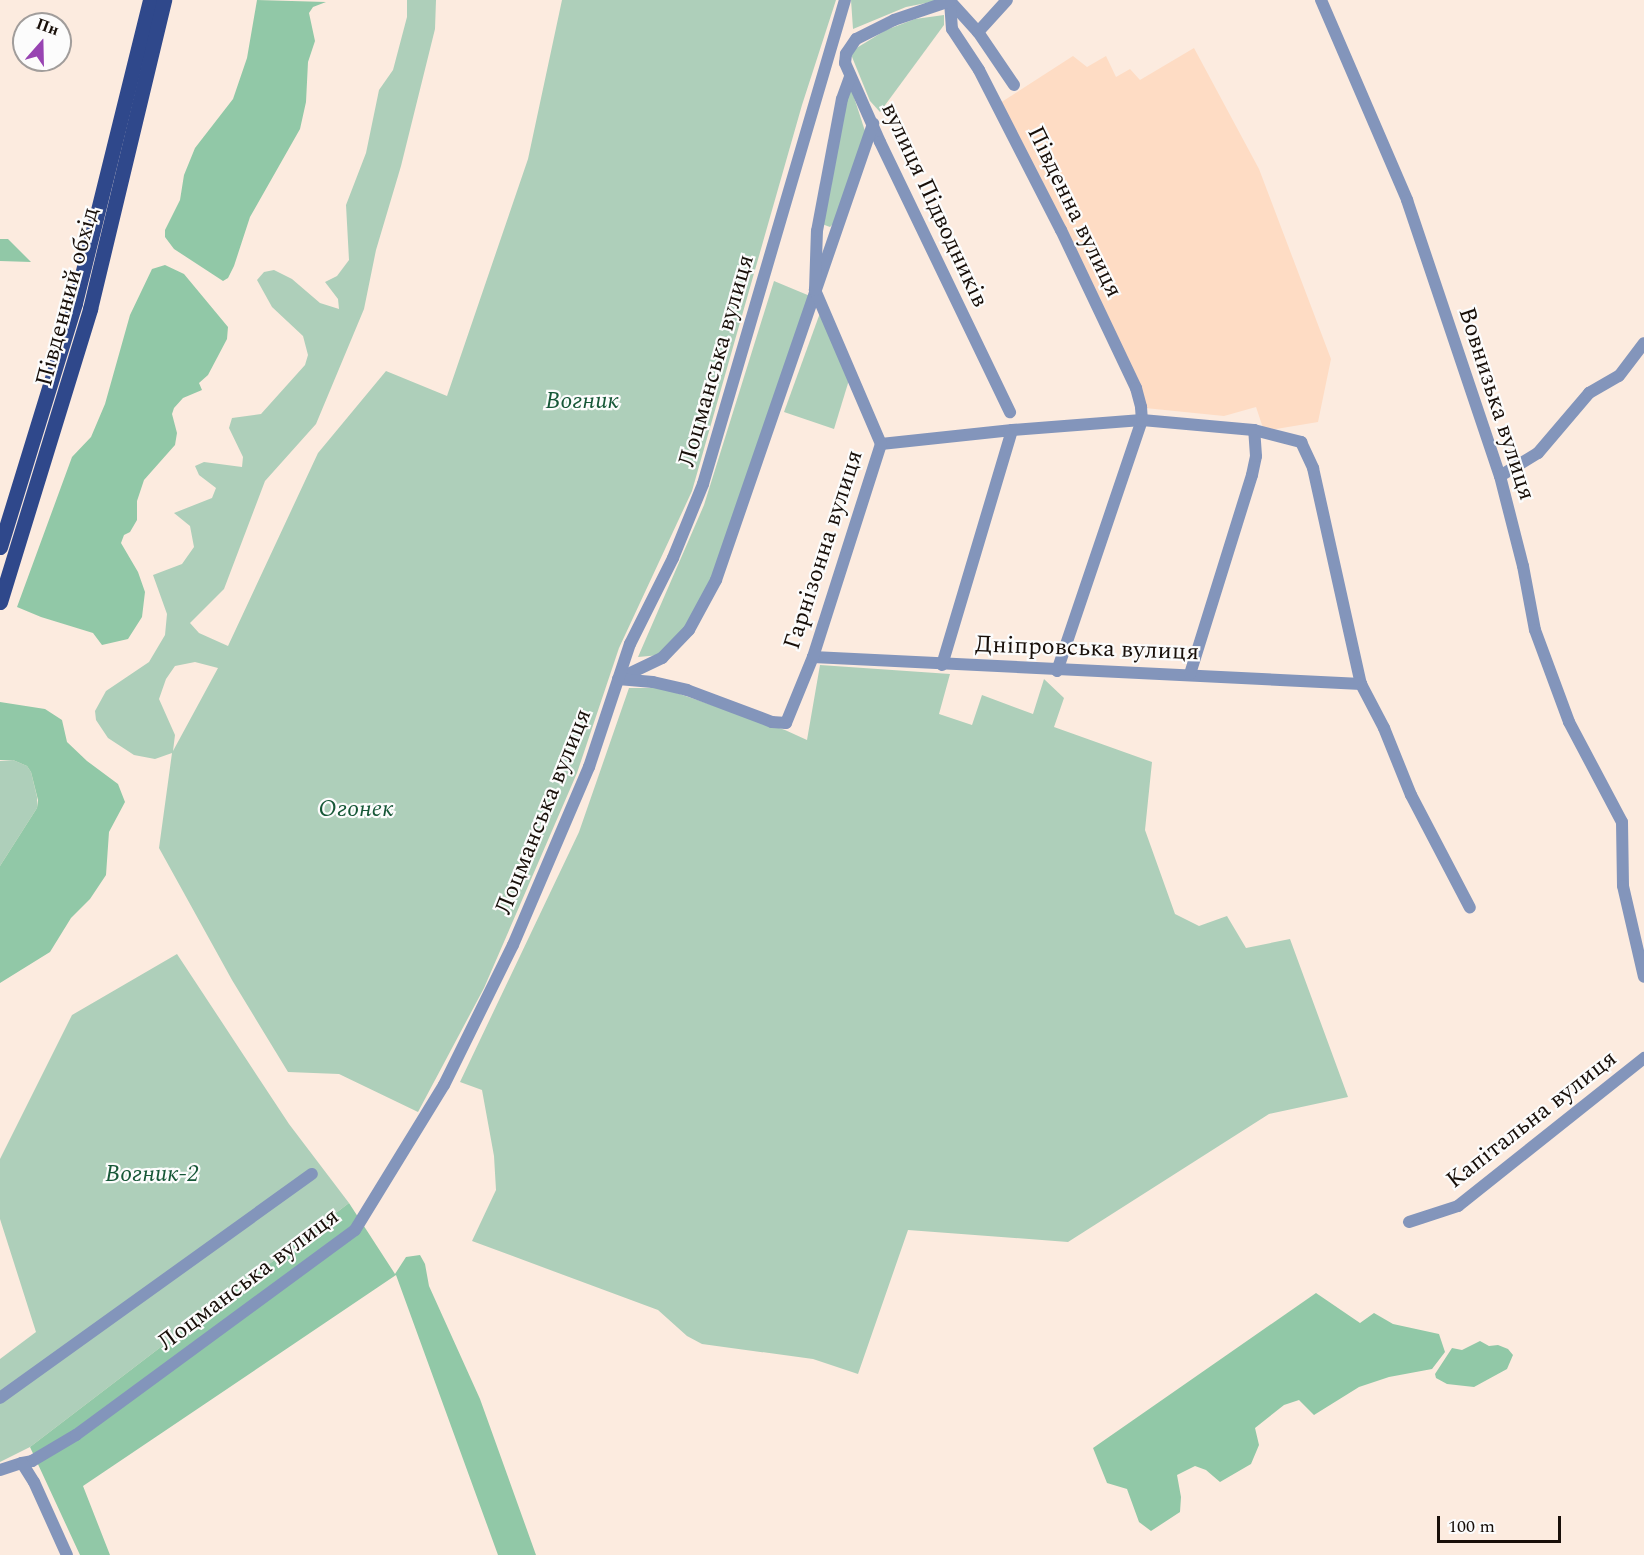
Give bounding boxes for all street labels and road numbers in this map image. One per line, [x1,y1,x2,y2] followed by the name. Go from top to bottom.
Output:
[874,98,994,312] street label: вулиця Підводників
[1020,122,1128,302] street label: Південна вулиця
[30,204,106,390] street label: Південний обхід
[673,252,761,470] street label: Лоцманська вулиця
[1451,304,1541,504] street label: Вовнизька вулиця
[778,447,870,653] street label: Гарнізонна вулиця
[975,631,1199,667] street label: Дніпровська вулиця
[490,705,598,919] street label: Лоцманська вулиця
[1441,1045,1623,1195] street label: Капітальна вулиця
[153,1202,345,1358] street label: Лоцманська вулиця

